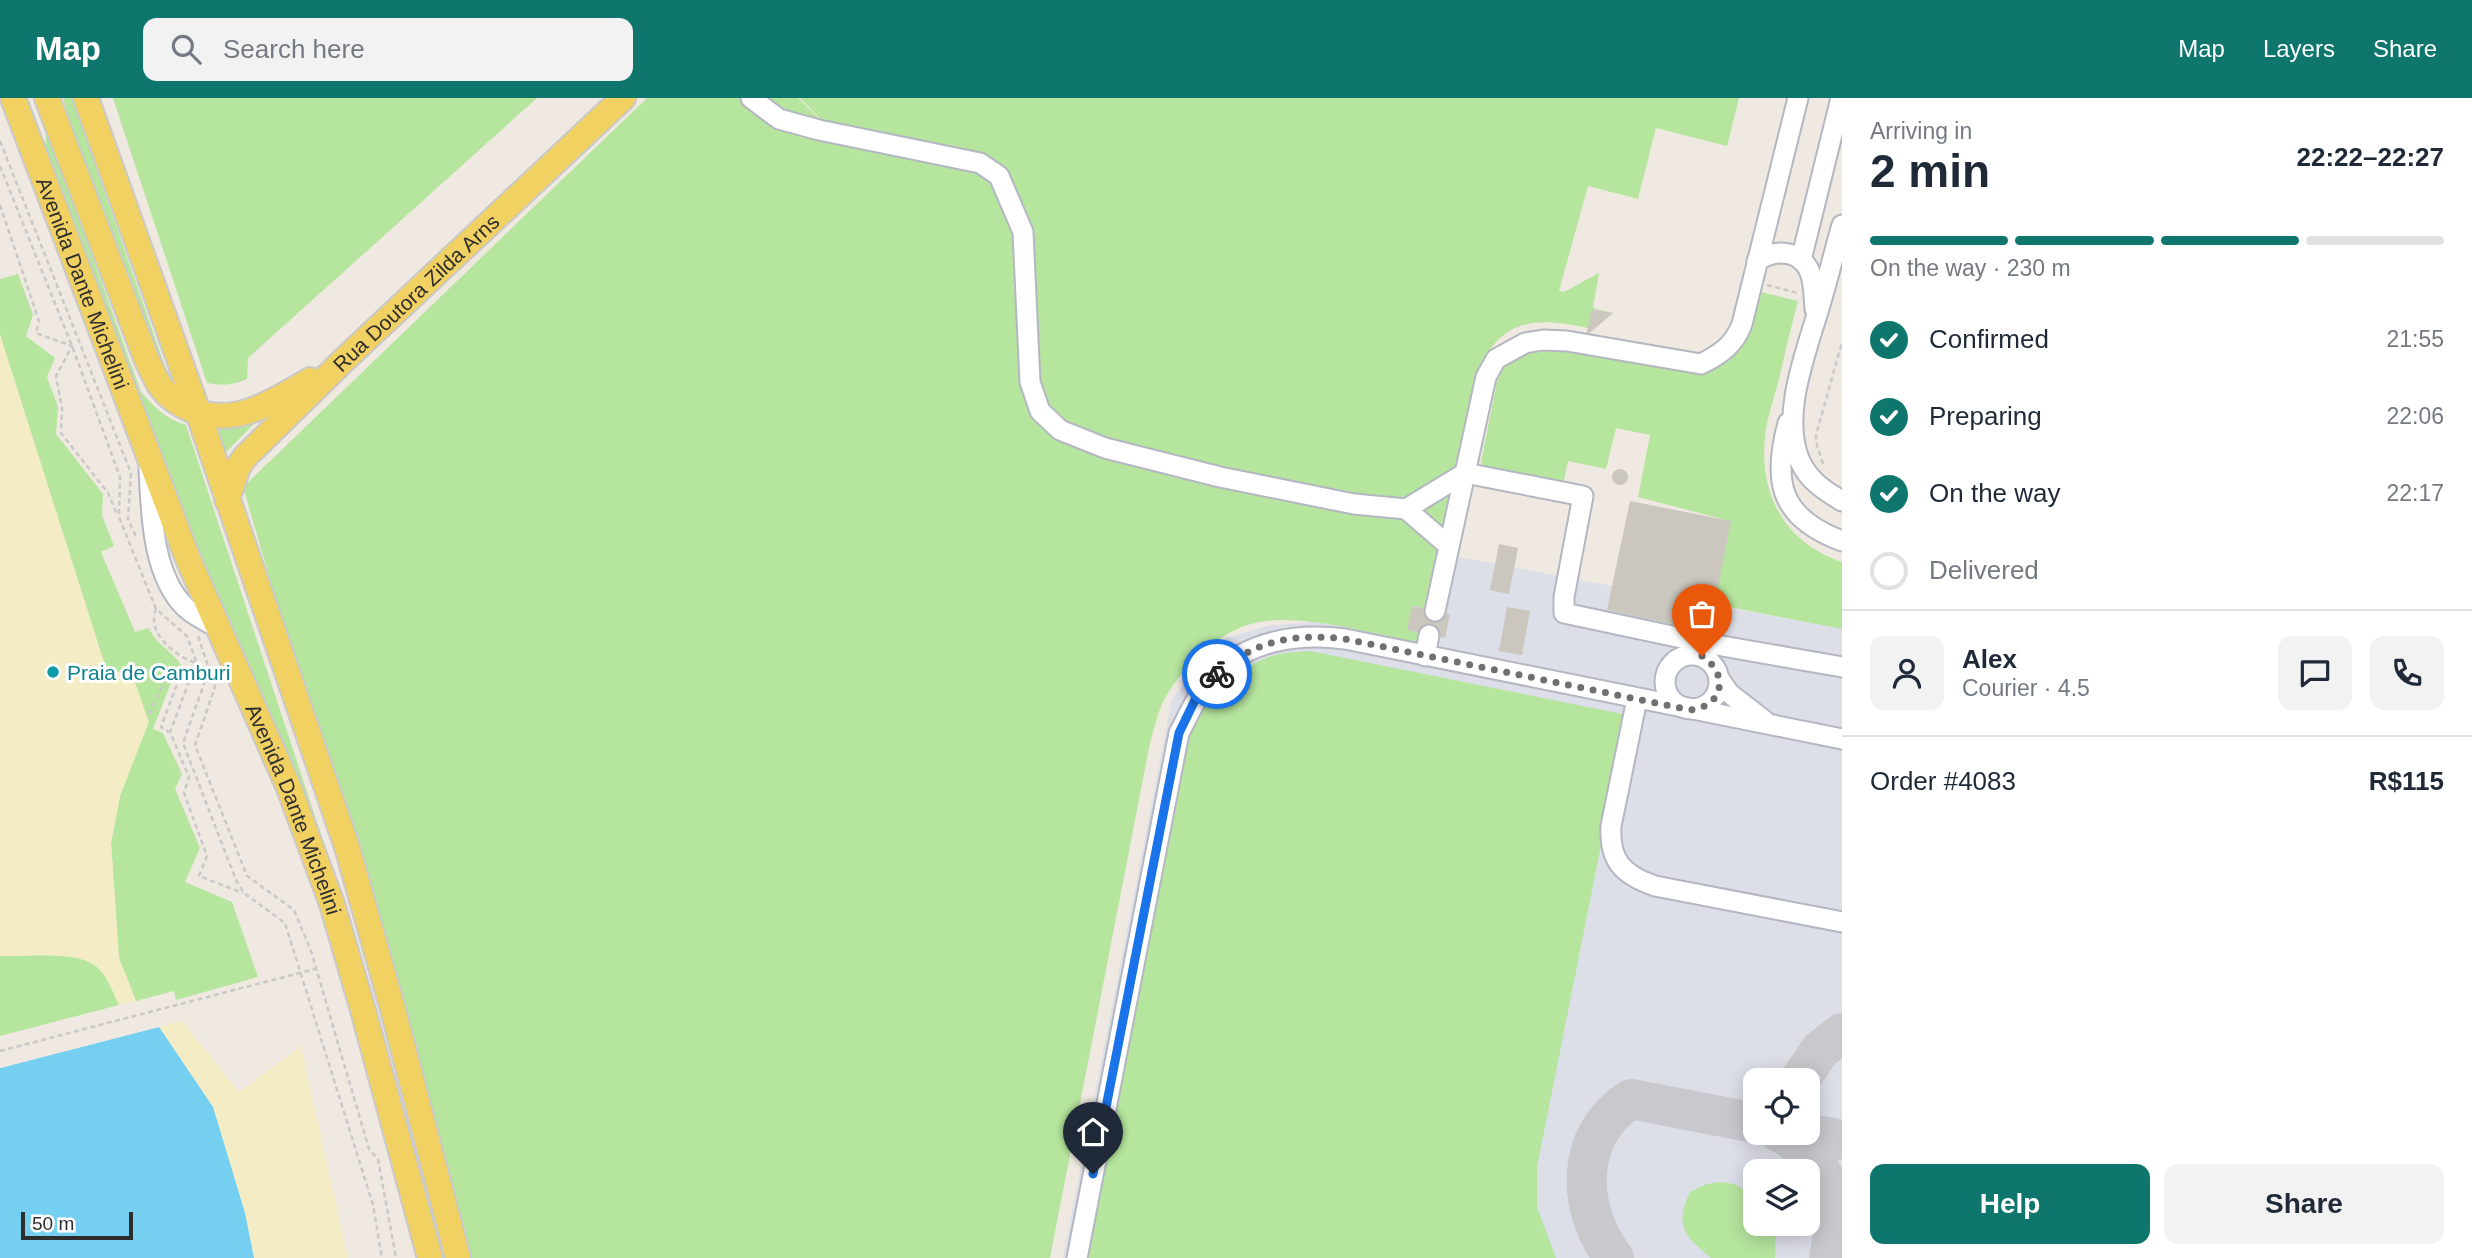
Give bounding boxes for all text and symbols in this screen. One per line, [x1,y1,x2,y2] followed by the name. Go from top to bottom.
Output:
[143,18,633,81] search box
[35,30,101,67] text: Map
[167,30,205,68] icon: search
[223,34,365,64] text: Search here
[2178,35,2225,62] text: Map
[2263,35,2335,62] text: Layers
[2373,35,2437,62] text: Share
[1870,118,1972,144] text: Arriving in
[2297,142,2444,172] text: 22:22–22:27
[1870,145,1990,197] text: 2 min
[33,174,134,392] street label: Avenida Dante Michelini
[328,209,503,376] street label: Rua Doutora Zilda Arns
[1870,255,2071,281] text: On the way · 230 m
[1870,321,1908,359] icon: check
[1929,324,2049,354] text: Confirmed
[2386,326,2444,352] text: 21:55
[1870,398,1908,436] icon: check
[1929,401,2042,431] text: Preparing
[2386,403,2444,429] text: 22:06
[1870,475,1908,513] icon: check
[1929,478,2061,508] text: On the way
[2386,480,2444,506] text: 22:17
[1929,555,2039,585] text: Delivered
[1672,584,1732,656] pin
[1683,595,1721,633] icon: bag
[1870,636,1944,710] button: person
[2278,636,2352,710] button: chat
[2370,636,2444,710] button: phone
[1182,639,1252,709] courier
[1962,644,2017,674] text: Alex
[1198,655,1236,693] icon: bike
[67,661,230,684] place label: Praia de Camburi
[45,664,61,680] marker: Praia de Camburi
[1962,675,2090,701] text: Courier · 4.5
[242,700,346,917] street label: Avenida Dante Michelini
[1870,766,2016,796] text: Order #4083
[2369,766,2444,796] text: R$115
[1743,1068,1820,1236] map controls
[1743,1068,1820,1145] button: locate
[1063,1102,1123,1174] pin
[1074,1113,1112,1151] icon: home
[1743,1159,1820,1236] button: layers
[1870,1164,2150,1244] button: Help
[2164,1164,2444,1244] button: Share
[21,1209,133,1241] scale bar
[32,1213,74,1234] text: 50 m

